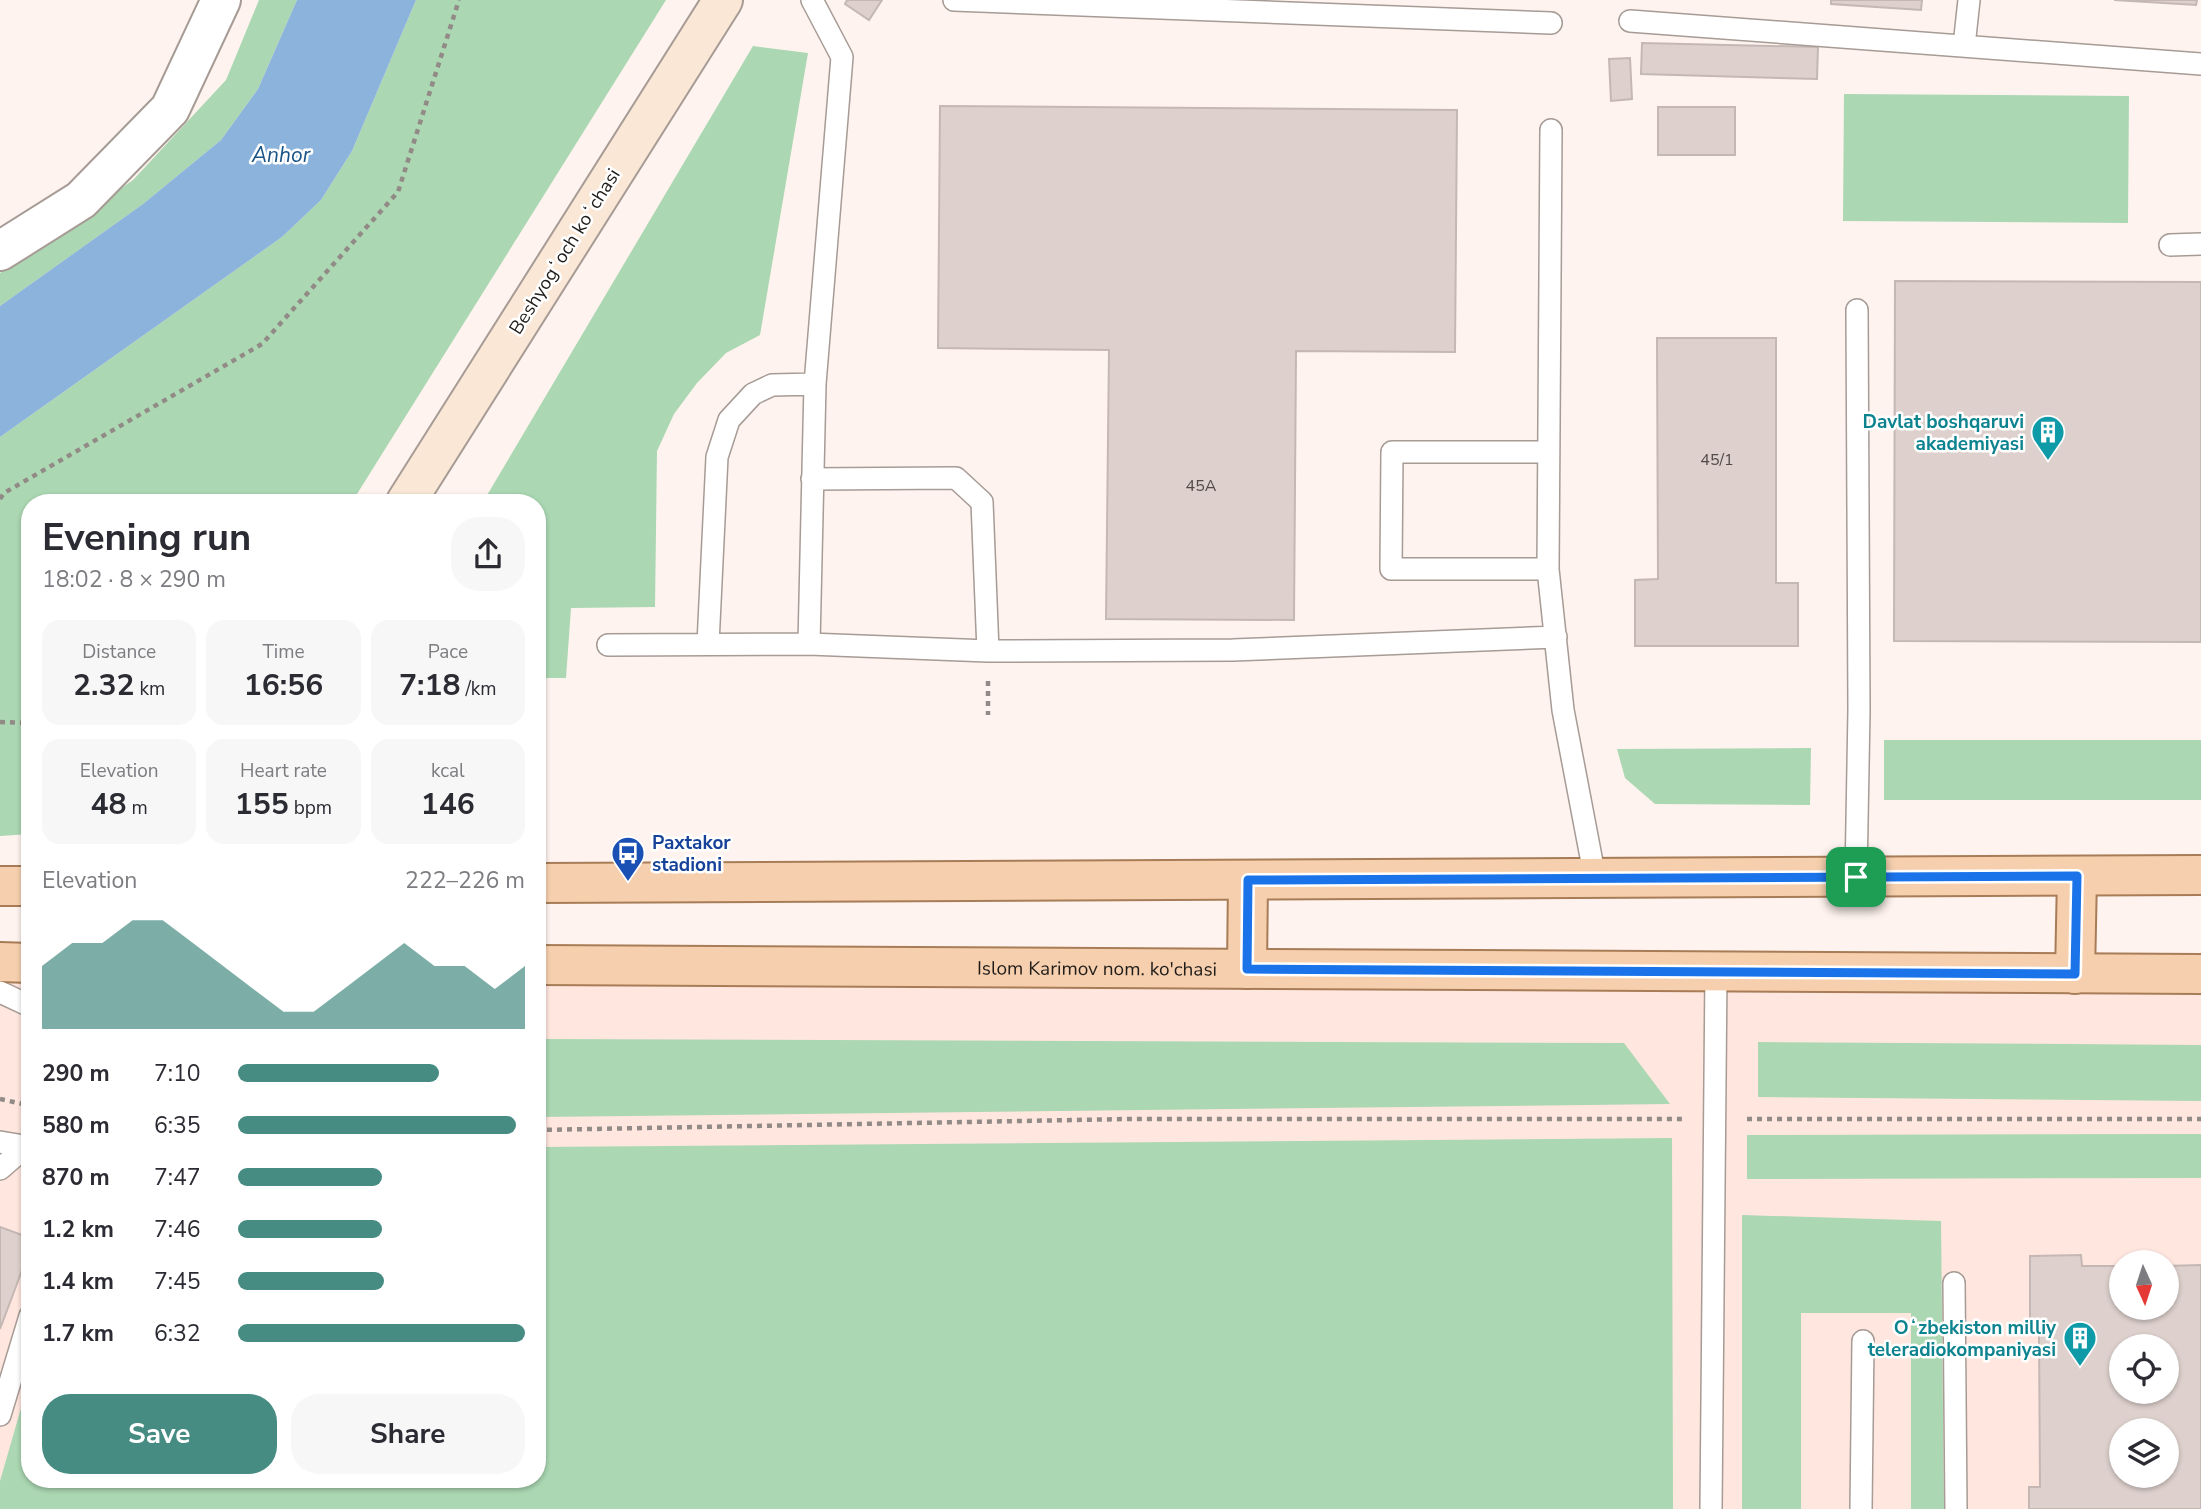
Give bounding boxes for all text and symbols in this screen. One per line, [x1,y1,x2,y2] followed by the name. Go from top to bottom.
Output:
[251,141,311,169] water label: Anhor
[503,164,627,339] street label: Beshyogʻoch koʻchasi
[1862,409,2024,457] place label: Davlat boshqaruvi akademiyasi
[2029,413,2067,462] building icon: Davlat boshqaruvi akademiyasi
[1700,449,1734,471] house number: 45/1
[1186,475,1217,497] house number: 45A
[42,512,251,563] text: Evening run
[451,517,525,591] button: share
[42,564,226,595] text: 18:02 · 8 × 290 m
[82,639,156,665] text: Distance
[262,639,305,665] text: Time
[428,639,468,665] text: Pace
[73,665,135,706] text: 2.32
[244,665,323,706] text: 16:56
[399,665,461,706] text: 7:18
[135,676,165,702] text: km
[461,676,497,702] text: /km
[80,758,159,784] text: Elevation
[240,758,327,784] text: Heart rate
[431,758,465,784] text: kcal
[91,784,127,825] text: 48
[235,784,289,825] text: 155
[421,784,475,825] text: 146
[127,795,148,821] text: m
[289,795,332,821] text: bpm
[652,830,731,878] place label: Paxtakor stadioni
[609,834,647,883] bus stop icon: Paxtakor stadioni
[1826,847,1886,907] pin
[1837,858,1875,896] icon: arrive
[42,865,137,896] text: Elevation
[405,865,525,896] text: 222–226 m
[977,955,1217,983] street label: Islom Karimov nom. ko'chasi
[42,1058,110,1089] text: 290 m
[154,1058,201,1089] text: 7:10
[42,1110,110,1141] text: 580 m
[154,1110,201,1141] text: 6:35
[42,1162,110,1193] text: 870 m
[154,1162,201,1193] text: 7:47
[42,1214,114,1245] text: 1.2 km
[154,1214,201,1245] text: 7:46
[2109,1250,2179,1320] north arrow
[2109,1250,2179,1488] map controls
[42,1266,114,1297] text: 1.4 km
[154,1266,201,1297] text: 7:45
[1868,1315,2057,1363] place label: Oʻzbekiston milliy teleradiokompaniyasi
[42,1318,114,1349] text: 1.7 km
[154,1318,201,1349] text: 6:32
[2061,1319,2099,1368] building icon: Oʻzbekiston milliy teleradiokompaniyasi
[2109,1334,2179,1404] button: locate
[42,1394,277,1474] button: Save
[291,1394,525,1474] button: Share
[2109,1418,2179,1488] button: layers

